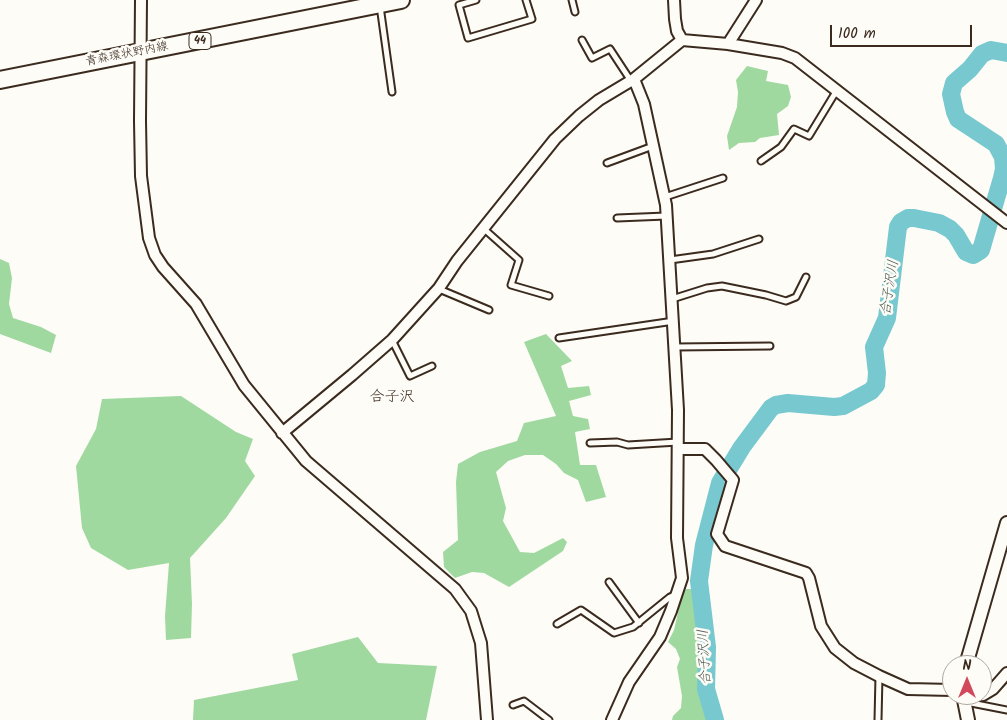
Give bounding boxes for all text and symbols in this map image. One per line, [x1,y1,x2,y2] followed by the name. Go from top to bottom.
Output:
[832,15,974,47] scale bar
[838,22,876,46] text: 100 m
[189,32,211,49] road number: 44
[84,40,170,70] street label: 青森環状野内線
[878,259,904,317] water label: 合子沢川
[370,389,414,407] district label: 合子沢
[696,629,716,685] water label: 合子沢川
[942,655,992,705] north arrow
[963,655,971,677] text: N

